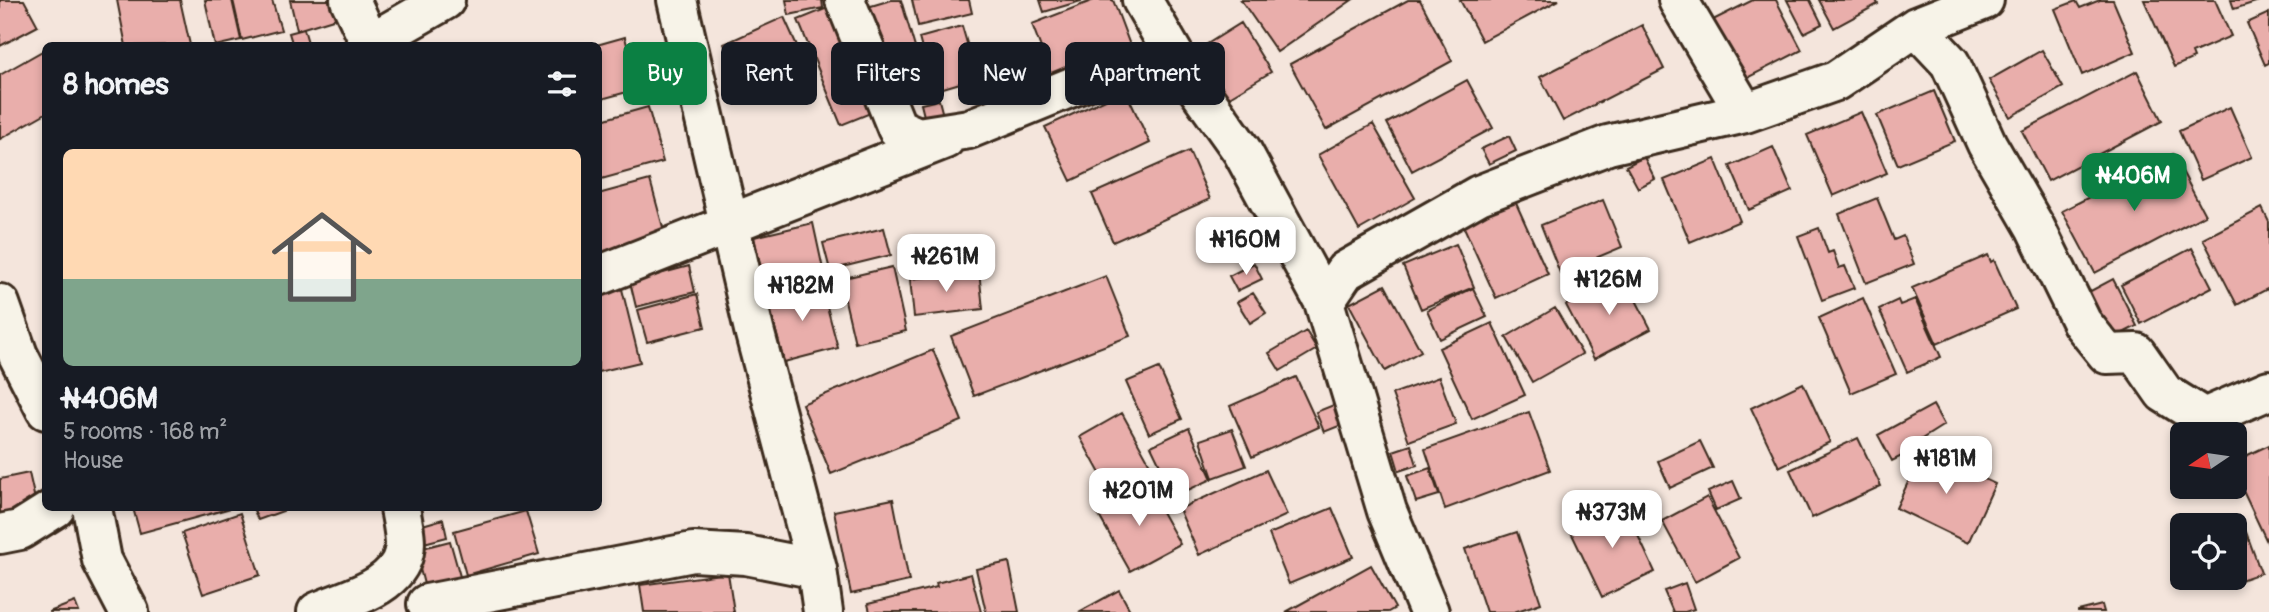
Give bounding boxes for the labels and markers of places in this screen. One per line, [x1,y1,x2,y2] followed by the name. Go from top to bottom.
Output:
[2085,154,2183,213] pin: ₦406M
[1197,218,1295,277] pin: ₦160M
[897,234,995,294] pin: ₦261M
[1560,258,1658,317] pin: ₦126M
[753,264,851,323] pin: ₦182M
[1897,436,1995,496] pin: ₦181M
[1090,468,1188,528] pin: ₦201M
[1563,490,1661,550] pin: ₦373M

